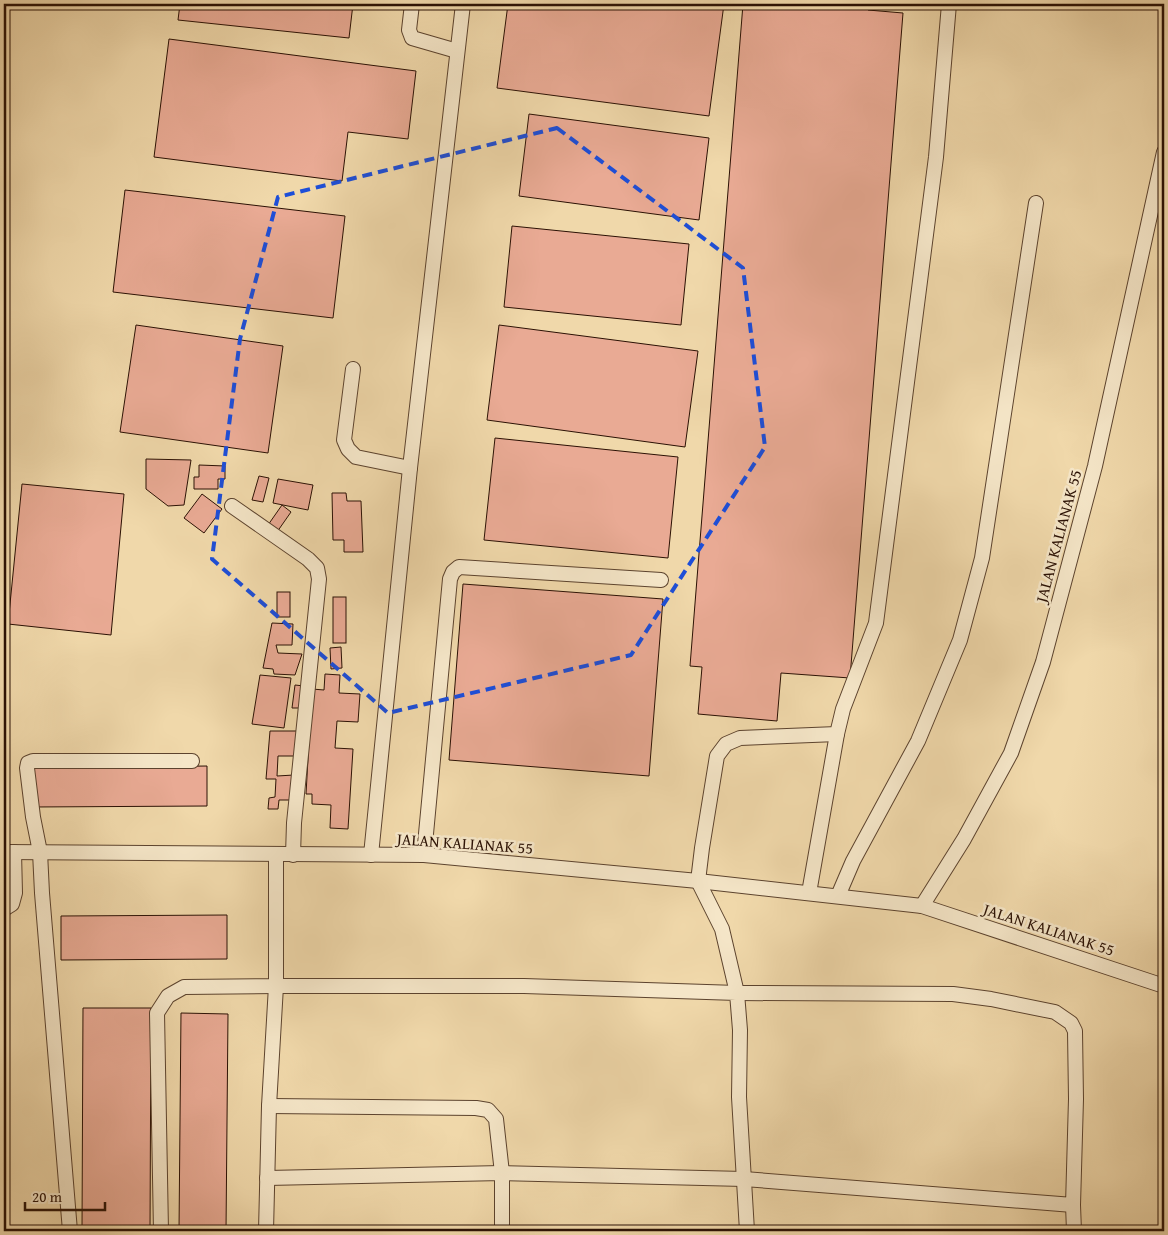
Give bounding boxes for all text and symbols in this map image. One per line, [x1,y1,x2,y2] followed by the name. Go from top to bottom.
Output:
[1028,467,1087,607] street label: JALAN KALIANAK 55
[394,826,534,860] street label: JALAN KALIANAK 55
[979,896,1118,961] street label: JALAN KALIANAK 55
[25,1180,105,1212] scale bar
[32,1186,63,1207] text: 20 m

